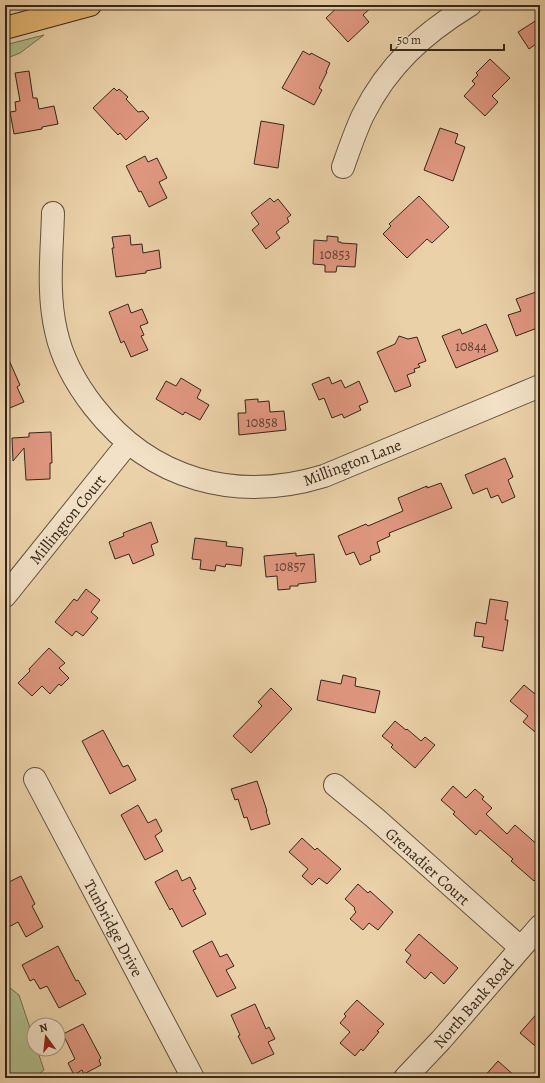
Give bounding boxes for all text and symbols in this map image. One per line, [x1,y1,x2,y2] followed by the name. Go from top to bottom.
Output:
[391,26,504,52] scale bar
[397,32,421,48] text: 50 m
[320,245,351,264] house number: 10853
[455,337,487,356] house number: 10844
[246,413,278,432] house number: 10858
[300,434,405,492] street label: Millington Lane
[25,470,111,569] street label: Millington Court
[275,557,306,576] house number: 10857
[380,823,474,911] street label: Grenadier Court
[78,876,148,981] street label: Tunbridge Drive
[429,954,519,1053] street label: North Bank Road
[26,1017,66,1057] north arrow
[38,1020,49,1036] text: N

